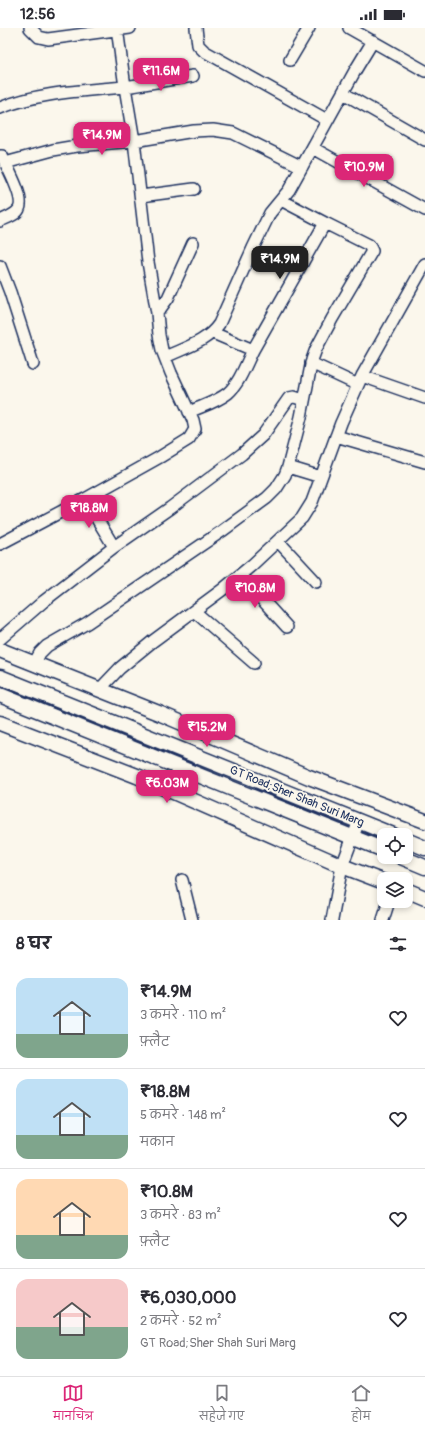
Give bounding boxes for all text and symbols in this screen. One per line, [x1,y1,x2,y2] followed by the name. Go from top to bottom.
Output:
[20,5,55,24] text: 12:56
[128,58,194,92] pin: ₹11.6M
[142,63,180,79] text: ₹11.6M
[69,122,135,156] pin: ₹14.9M
[82,127,122,143] text: ₹14.9M
[331,154,397,188] pin: ₹10.9M
[344,159,384,175] text: ₹10.9M
[247,246,313,280] pin: ₹14.9M
[260,251,300,267] text: ₹14.9M
[56,495,122,529] pin: ₹18.8M
[70,500,108,516] text: ₹18.8M
[222,575,288,609] pin: ₹10.8M
[235,580,275,596] text: ₹10.8M
[174,714,240,748] pin: ₹15.2M
[187,719,227,735] text: ₹15.2M
[227,763,366,830] street label: GT Road;Sher Shah Suri Marg
[134,770,200,804] pin: ₹6.03M
[145,775,189,791] text: ₹6.03M
[377,828,413,908] map controls
[377,828,413,864] button: locate
[377,872,413,908] button: layers
[16,933,51,954] text: 8 घर
[387,933,409,955] icon: filters
[140,981,191,1002] text: ₹14.9M
[48,994,96,1042] icon: home
[140,1007,226,1023] text: 3 कमरे · 110 m²
[387,1007,409,1029] icon: heart
[140,1034,170,1050] text: फ़्लैट
[140,1081,190,1102] text: ₹18.8M
[48,1095,96,1143] icon: home
[140,1107,226,1123] text: 5 कमरे · 148 m²
[387,1108,409,1130] icon: heart
[140,1134,174,1150] text: मकान
[140,1181,193,1202] text: ₹10.8M
[48,1195,96,1243] icon: home
[140,1207,221,1223] text: 3 कमरे · 83 m²
[387,1208,409,1230] icon: heart
[140,1234,170,1250] text: फ़्लैट
[140,1287,236,1308] text: ₹6,030,000
[48,1295,96,1343] icon: home
[387,1308,409,1330] icon: heart
[140,1313,221,1329] text: 2 कमरे · 52 m²
[140,1335,296,1351] text: GT Road;Sher Shah Suri Marg
[53,1382,93,1428] tab: मानचित्र
[199,1382,244,1428] tab: सहेजे गए
[350,1382,372,1428] tab: होम

